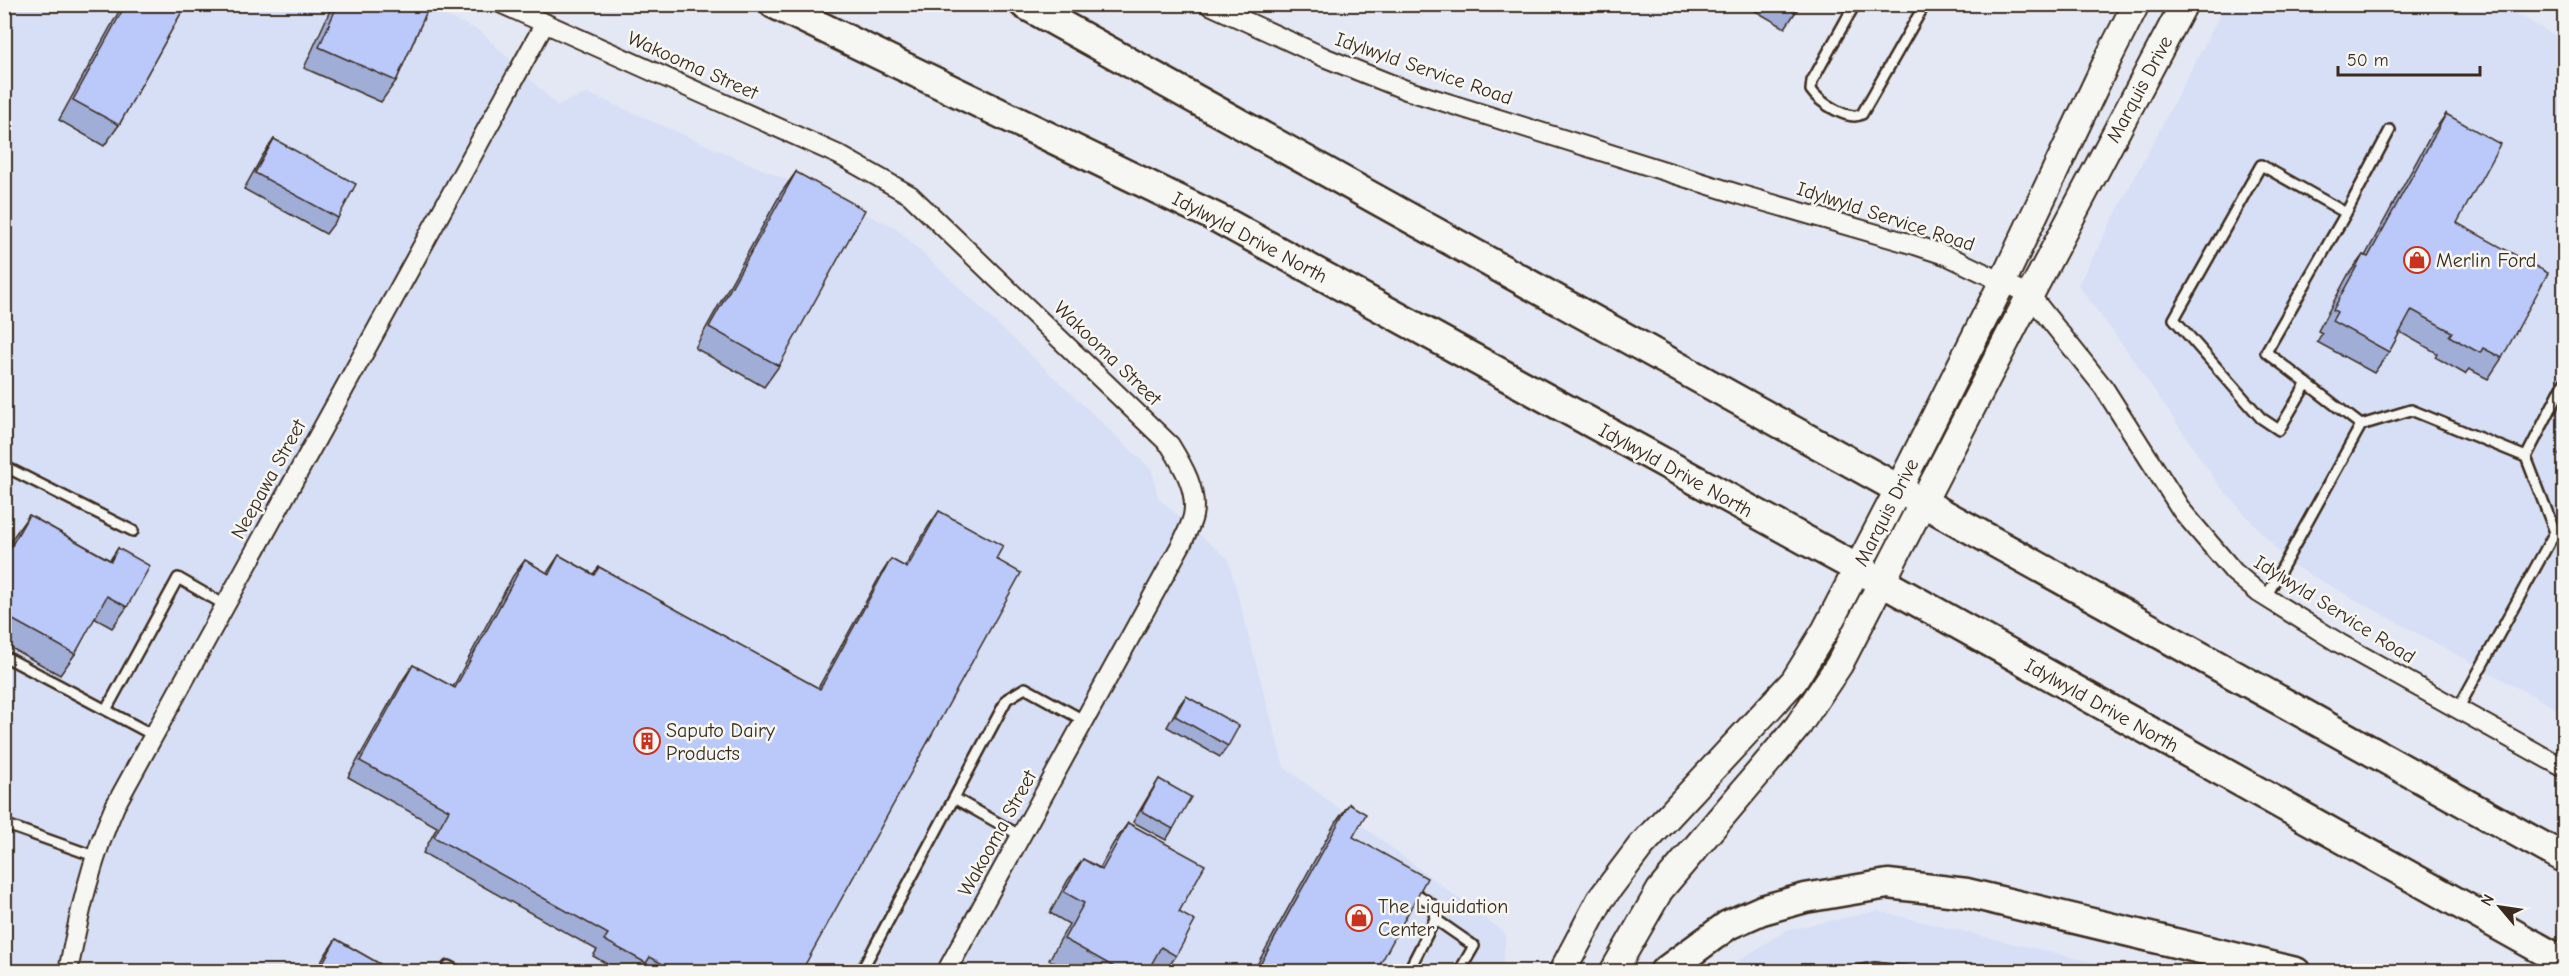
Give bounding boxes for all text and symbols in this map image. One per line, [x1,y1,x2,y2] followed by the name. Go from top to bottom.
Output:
[624,26,763,105] street label: Wakooma Street
[1332,27,1515,110] street label: Idylwyld Service Road
[2102,32,2177,147] street label: Marquis Drive
[2338,39,2480,77] scale bar
[2347,50,2389,71] text: 50 m
[1794,177,1978,256] street label: Idylwyld Service Road
[1168,187,1331,288] street label: Idylwyld Drive North
[2402,245,2432,275] shop icon: Merlin Ford
[2436,249,2536,272] place label: Merlin Ford
[1049,296,1167,411] street label: Wakooma Street
[226,414,311,543] street label: Neepawa Street
[1595,419,1757,522] street label: Idylwyld Drive North
[1849,455,1923,570] street label: Marquis Drive
[2250,550,2420,668] street label: Idylwyld Service Road
[2021,654,2183,757] street label: Idylwyld Drive North
[666,719,775,765] place label: Saputo Dairy Products
[632,726,662,756] building icon: Saputo Dairy Products
[953,765,1042,900] street label: Wakooma Street
[2470,877,2530,937] north arrow
[2477,891,2498,909] text: N
[1378,895,1508,941] place label: The Liquidation Center
[1344,903,1374,933] shop icon: The Liquidation Center

